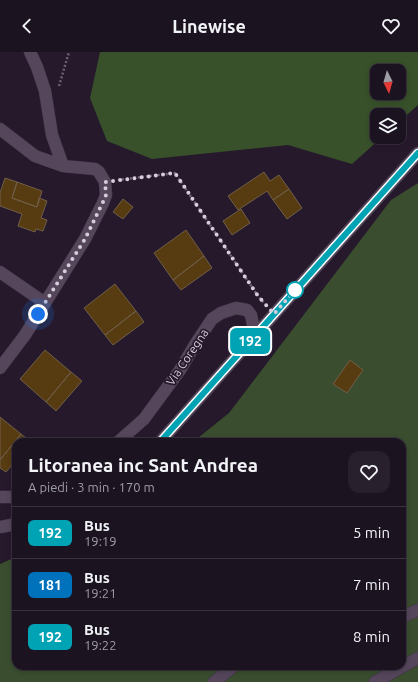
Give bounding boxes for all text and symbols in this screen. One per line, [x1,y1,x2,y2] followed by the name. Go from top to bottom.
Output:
[16,15,38,37] icon: back
[380,15,402,37] icon: heart
[172,16,246,36] text: Linewise
[370,64,406,100] north arrow
[370,64,406,144] map controls
[370,108,406,144] button: layers
[286,281,304,299] unlabelled marker
[28,304,48,324] your location
[163,326,211,388] street label: Via Coregna
[227,328,273,354] line badge: 192
[238,333,262,349] text: 192
[348,451,390,493] button: heart
[28,454,258,476] text: Litoranea inc Sant Andrea
[28,480,155,494] text: A piedi · 3 min · 170 m
[84,517,110,534] text: Bus
[353,524,390,541] text: 5 min
[38,525,62,541] text: 192
[84,534,117,548] text: 19:19
[84,569,110,586] text: Bus
[353,576,390,593] text: 7 min
[38,577,62,593] text: 181
[84,586,117,600] text: 19:21
[84,621,110,638] text: Bus
[353,628,390,645] text: 8 min
[38,629,62,645] text: 192
[84,638,117,652] text: 19:22

